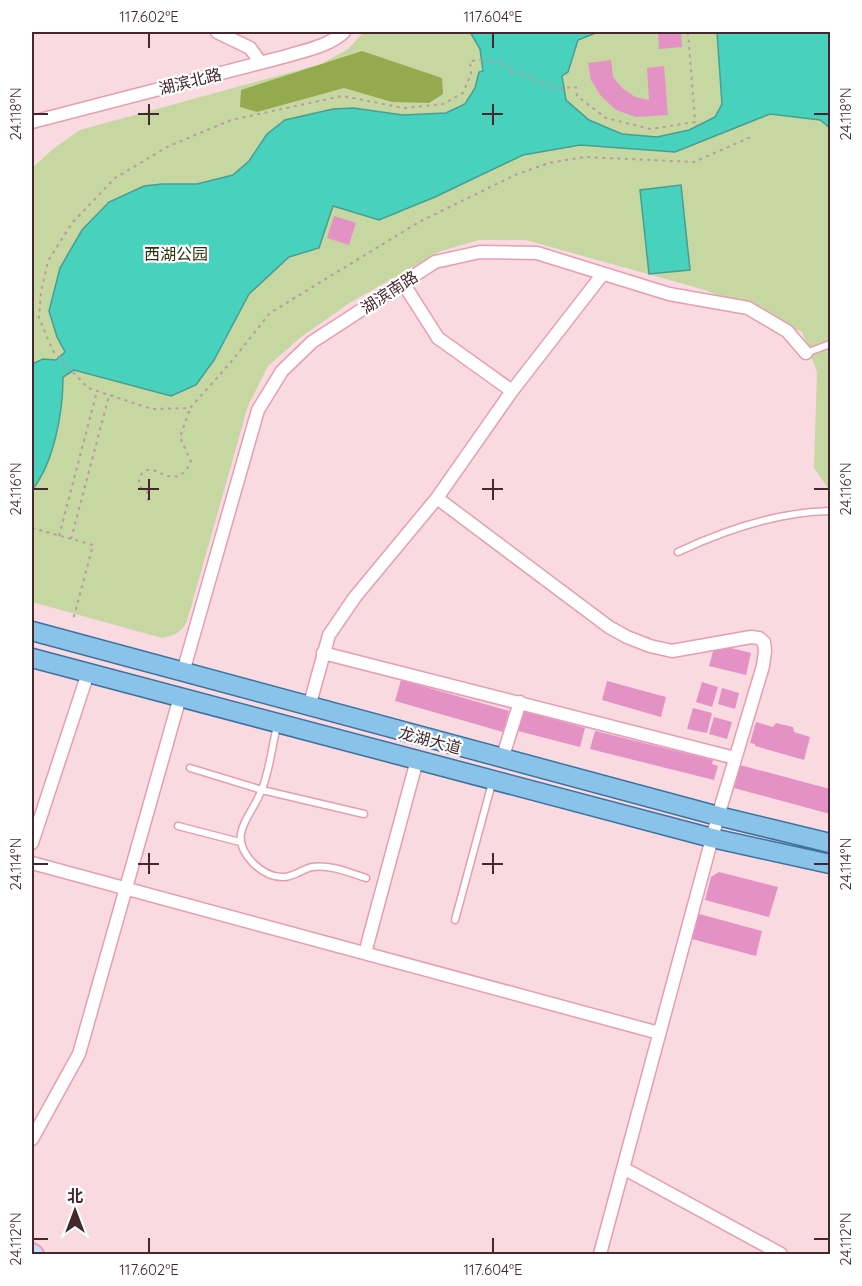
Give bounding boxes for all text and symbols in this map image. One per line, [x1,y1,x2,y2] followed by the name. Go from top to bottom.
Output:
[119,7,179,26] text: 117.602°E
[464,7,522,26] text: 117.604°E
[157,64,223,98] street label: 湖滨北路
[6,87,25,141] text: 24.118°N
[836,87,855,141] text: 24.118°N
[144,244,208,264] park label: 西湖公园
[357,266,421,318] street label: 湖滨南路
[6,462,25,516] text: 24.116°N
[836,462,855,516] text: 24.116°N
[396,722,464,758] street label: 龙湖大道
[6,838,25,890] text: 24.114°N
[836,838,855,890] text: 24.114°N
[45,1181,105,1241] north arrow
[67,1186,83,1206] text: 北
[6,1212,25,1266] text: 24.112°N
[836,1212,855,1266] text: 24.112°N
[119,1260,179,1279] text: 117.602°E
[464,1260,522,1279] text: 117.604°E

